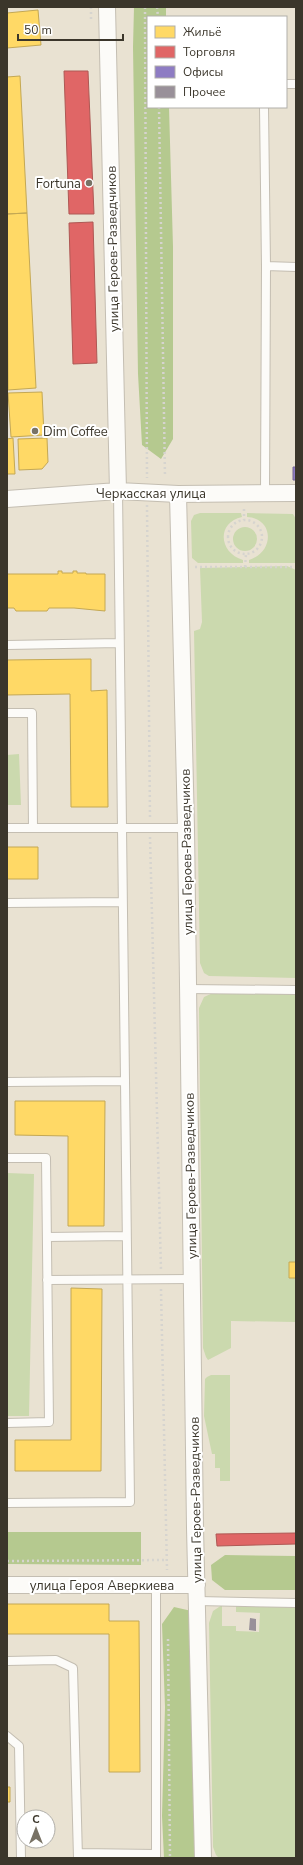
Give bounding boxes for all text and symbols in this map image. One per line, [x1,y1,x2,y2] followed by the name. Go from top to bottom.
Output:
[18,16,123,42] scale bar
[147,16,287,108] legend
[24,22,52,38] text: 50 m
[183,24,221,40] text: Жильё
[183,44,235,60] text: Торговля
[183,64,223,80] text: Офисы
[183,84,226,100] text: Прочее
[103,166,123,332] street label: улица Героев-Разведчиков
[36,175,81,193] place label: Fortuna
[84,178,94,188] marker: Fortuna
[43,423,108,441] place label: Dim Coffee
[30,426,40,436] marker: Dim Coffee
[96,485,206,503] street label: Черкасская улица
[177,769,197,935] street label: улица Героев-Разведчиков
[181,1093,201,1259] street label: улица Героев-Разведчиков
[186,1417,206,1583] street label: улица Героев-Разведчиков
[30,1577,174,1595] street label: улица Героя Аверкиева
[16,1809,56,1849] north arrow
[32,1812,40,1827] text: С

